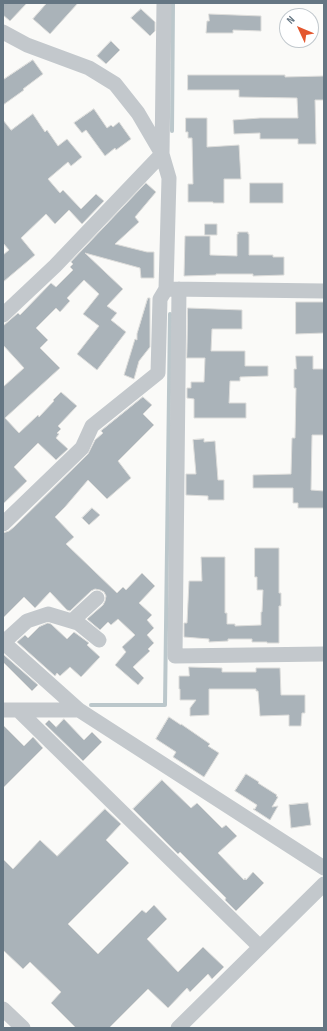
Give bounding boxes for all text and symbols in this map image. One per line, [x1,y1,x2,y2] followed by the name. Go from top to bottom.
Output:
[279,8,319,48] north arrow
[284,13,297,27] text: N

